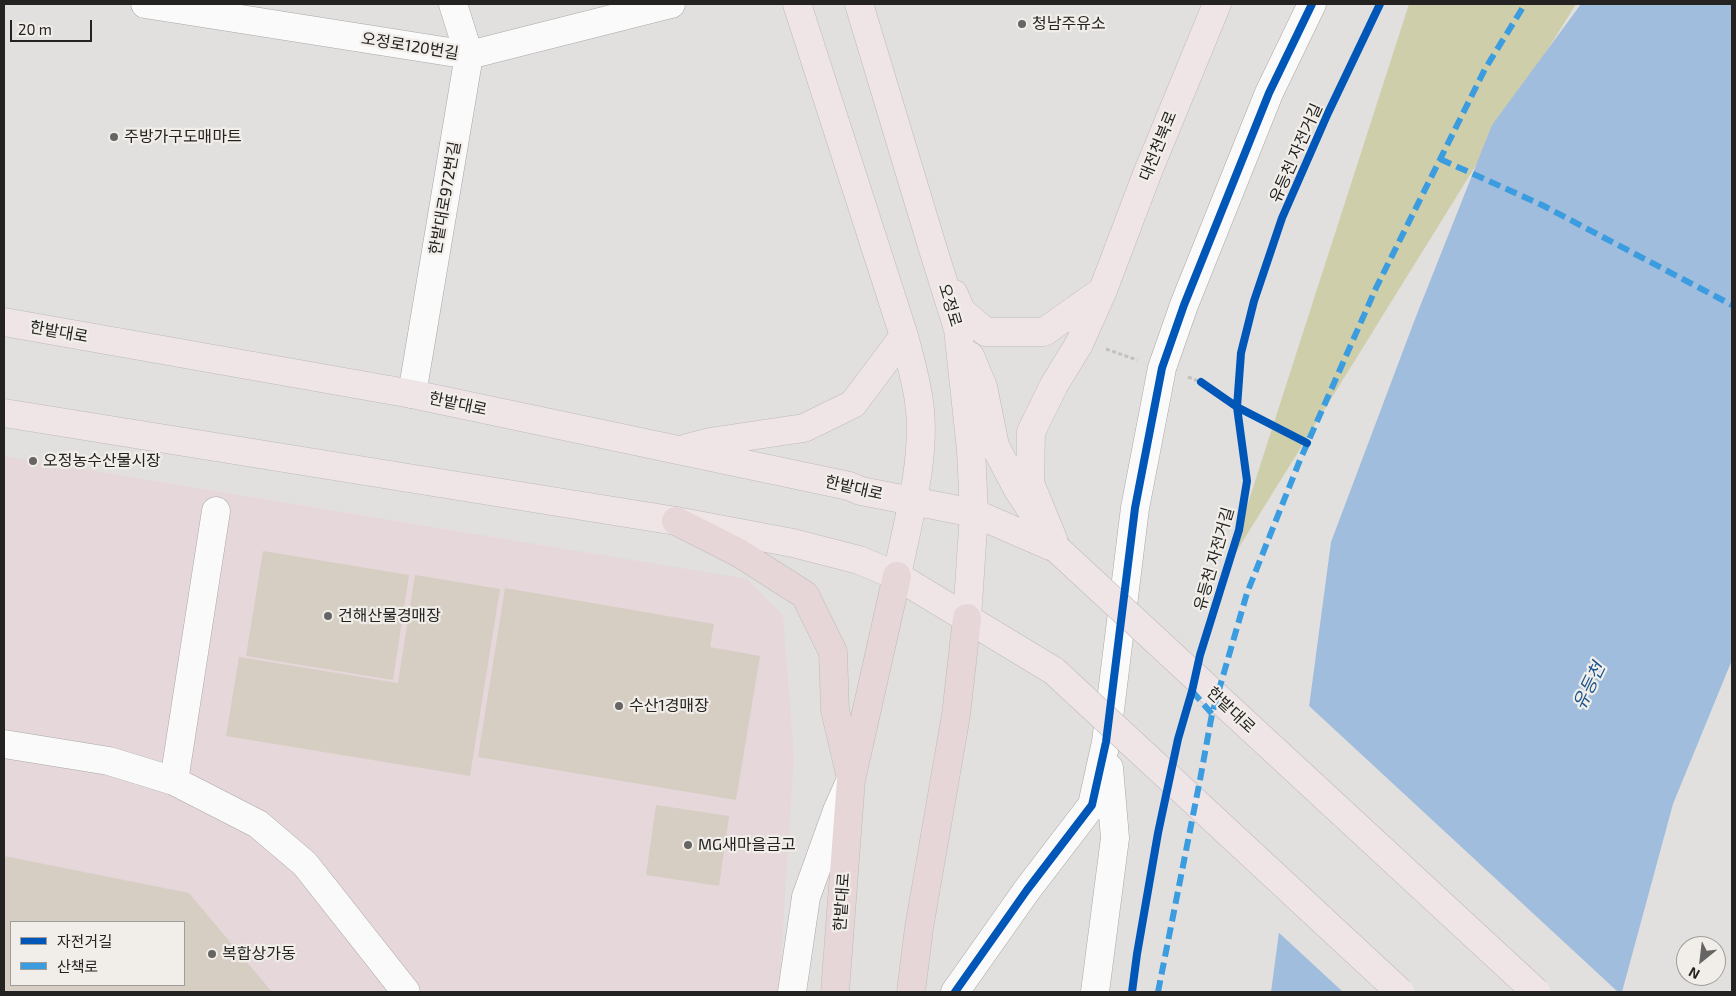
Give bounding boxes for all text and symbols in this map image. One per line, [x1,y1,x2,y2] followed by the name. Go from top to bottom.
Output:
[12,10,95,42] scale bar
[1032,14,1106,34] place label: 청남주유소
[1016,18,1028,30] marker: 청남주유소
[18,20,52,38] text: 20 m
[360,29,460,63] street label: 오정로120번길
[1266,100,1326,206] street label: 유등천 자전거길
[1135,108,1181,184] street label: 대전천북로
[124,127,242,147] place label: 주방가구도매마트
[108,131,120,143] marker: 주방가구도매마트
[426,140,464,256] street label: 한밭대로972번길
[934,281,966,329] street label: 오정로
[28,317,90,347] street label: 한밭대로
[427,388,489,420] street label: 한밭대로
[43,451,161,471] place label: 오정농수산물시장
[27,455,39,467] marker: 오정농수산물시장
[823,472,885,504] street label: 한밭대로
[1190,505,1238,613] street label: 유등천 자전거길
[338,606,441,626] place label: 건해산물경매장
[322,610,334,622] marker: 건해산물경매장
[1568,659,1610,713] water label: 유등천
[1203,683,1259,737] street label: 한밭대로
[629,696,709,716] place label: 수산1경매장
[613,700,625,712] marker: 수산1경매장
[698,835,796,855] place label: MG새마을금고
[682,839,694,851] marker: MG새마을금고
[830,872,854,932] street label: 한밭대로
[10,921,185,986] legend
[57,932,112,950] text: 자전거길
[1676,936,1726,986] north arrow
[222,944,296,964] place label: 복합상가동
[206,948,218,960] marker: 복합상가동
[57,957,98,975] text: 산책로
[1685,964,1703,984] text: N

